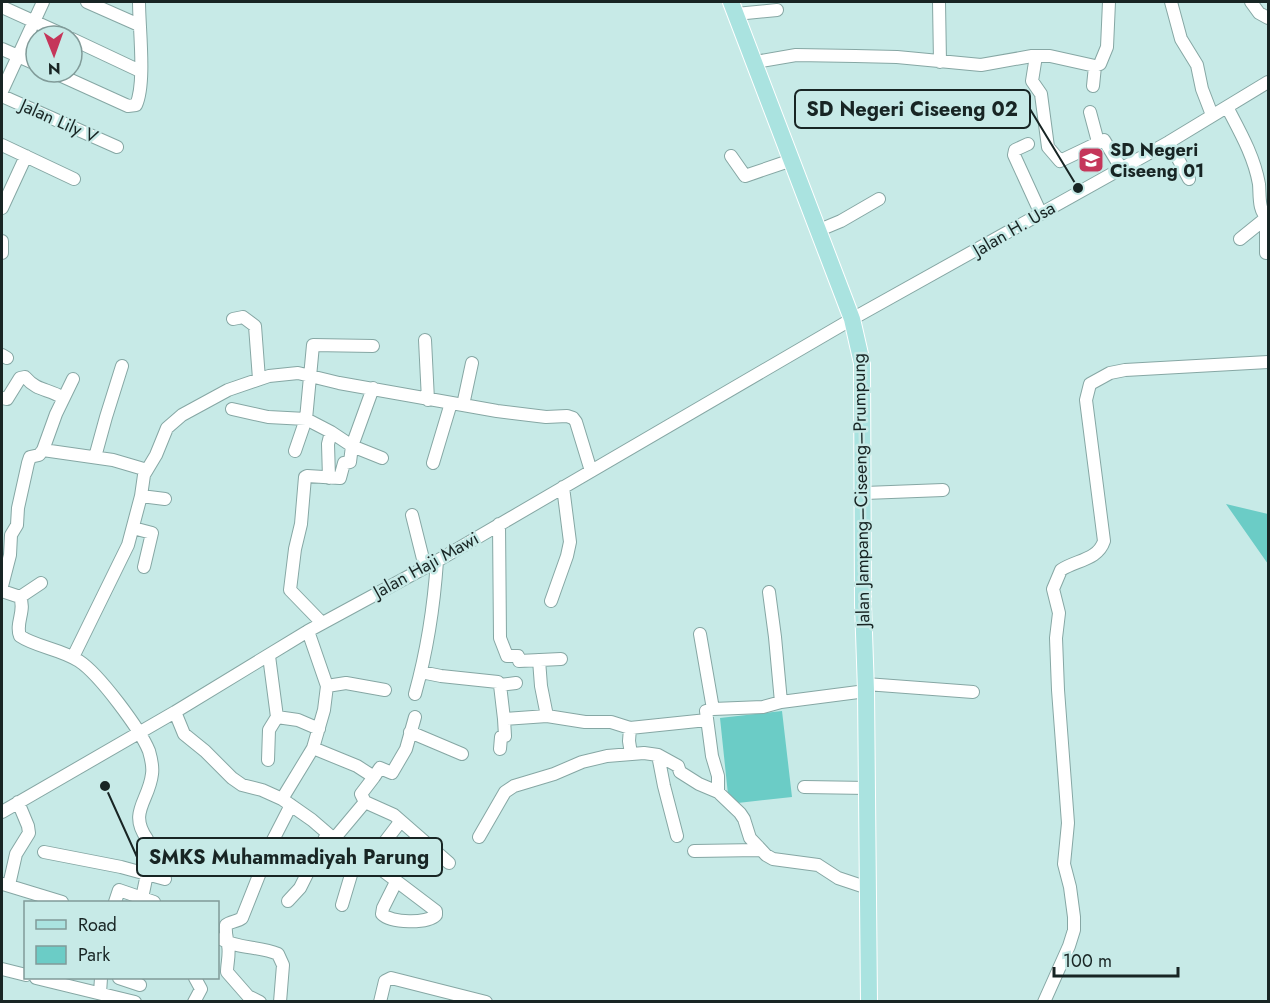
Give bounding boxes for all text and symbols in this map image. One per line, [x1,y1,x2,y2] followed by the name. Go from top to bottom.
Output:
[24,24,84,84] north arrow
[48,57,61,80] text: N
[795,90,1030,128] callout: SD Negeri Ciseeng 02
[14,91,102,150] street label: Jalan Lily V
[806,95,1018,124] text: SD Negeri Ciseeng 02
[1110,137,1204,184] place label: SD Negeri Ciseeng 01
[1076,145,1106,175] school or university icon: SD Negeri Ciseeng 01
[966,195,1060,264] street label: Jalan H. Usa
[846,353,876,629] street label: Jalan Jampang–Ciseeng–Prumpung
[367,525,483,606] street label: Jalan Haji Mawi
[137,838,442,876] callout: SMKS Muhammadiyah Parung
[149,843,429,872] text: SMKS Muhammadiyah Parung
[24,901,219,979] legend
[78,912,117,938] text: Road
[1054,940,1178,978] scale bar
[78,942,110,968] text: Park
[1063,948,1112,974] text: 100 m

